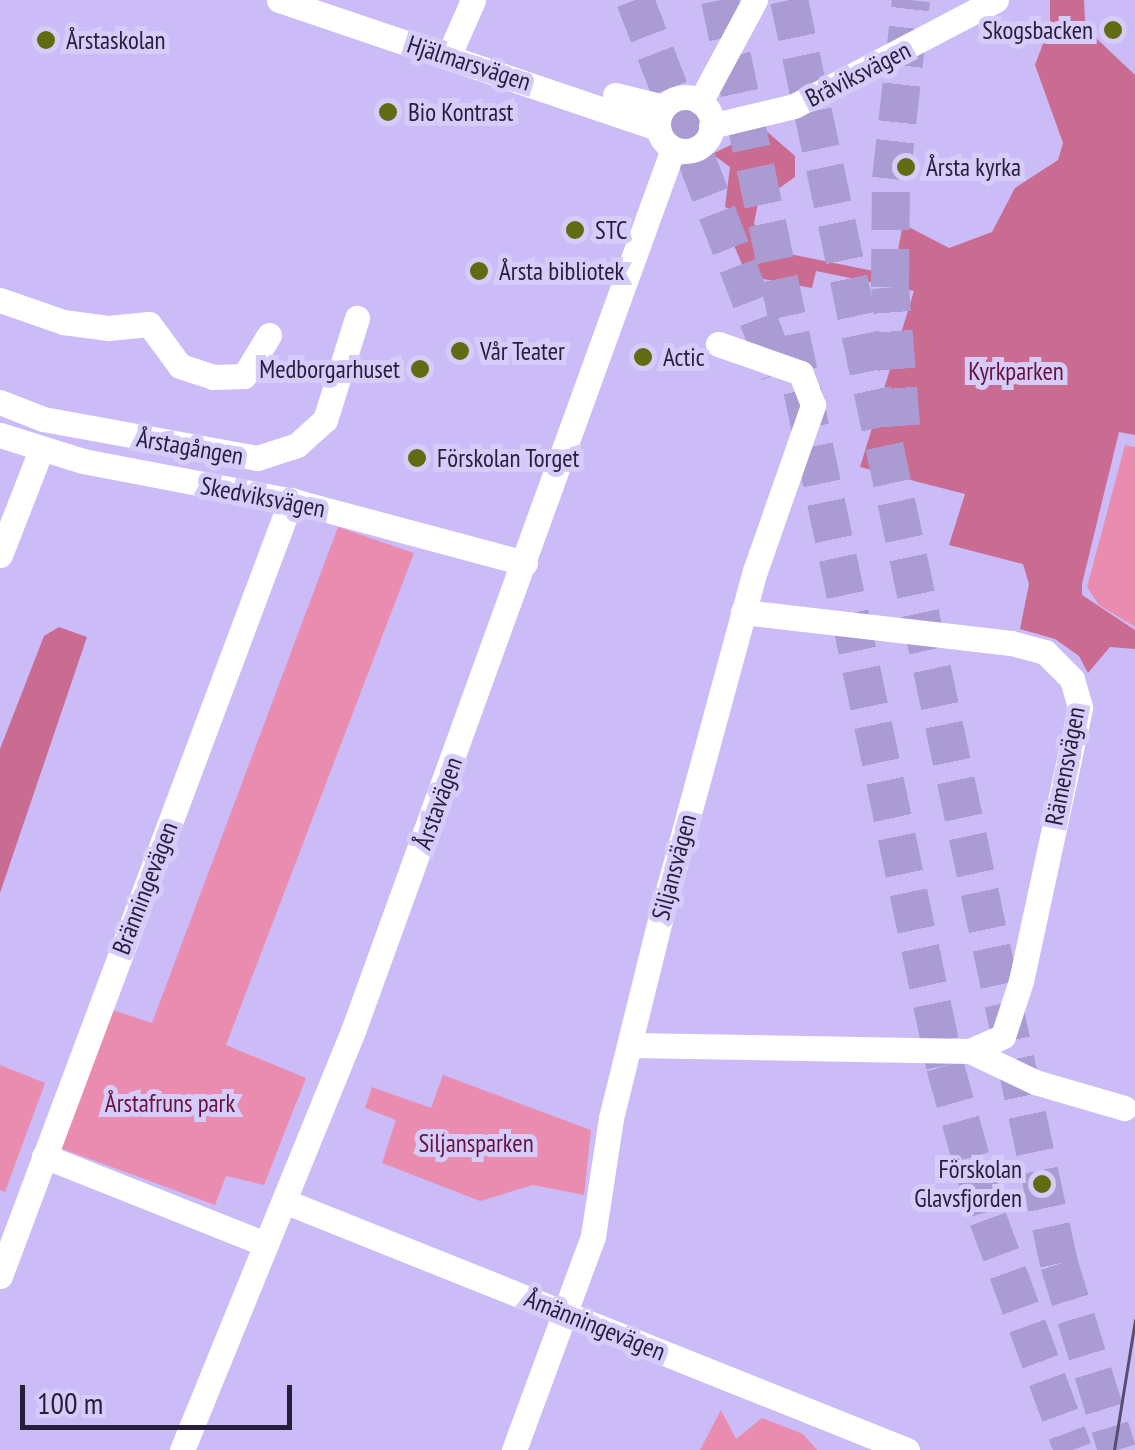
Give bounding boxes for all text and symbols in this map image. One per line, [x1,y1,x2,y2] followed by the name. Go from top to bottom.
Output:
[982,15,1093,45] place label: Skogsbacken
[1102,19,1124,41] marker: Skogsbacken
[66,25,165,55] place label: Årstaskolan
[35,29,57,51] marker: Årstaskolan
[404,29,534,97] street label: Hjälmarsvägen
[801,35,915,113] street label: Bråviksvägen
[408,97,513,127] place label: Bio Kontrast
[377,101,399,123] marker: Bio Kontrast
[926,152,1021,182] place label: Årsta kyrka
[895,156,917,178] marker: Årsta kyrka
[595,215,627,245] place label: STC
[564,219,586,241] marker: STC
[499,256,624,286] place label: Årsta bibliotek
[468,260,490,282] marker: Årsta bibliotek
[480,336,566,366] place label: Vår Teater
[449,340,471,362] marker: Vår Teater
[663,342,705,372] place label: Actic
[632,346,654,368] marker: Actic
[259,354,400,384] place label: Medborgarhuset
[968,356,1064,386] park label: Kyrkparken
[409,358,431,380] marker: Medborgarhuset
[134,423,246,471] street label: Årstagången
[437,443,580,473] place label: Förskolan Torget
[406,447,428,469] marker: Förskolan Torget
[198,470,328,524] street label: Skedviksvägen
[1039,704,1091,828] street label: Rämensvägen
[408,753,468,853] street label: Årstavägen
[645,811,703,923] street label: Siljansvägen
[106,818,184,958] street label: Bränningevägen
[105,1088,235,1118] park label: Årstafruns park
[418,1128,534,1158] park label: Siljansparken
[914,1155,1022,1214] place label: Förskolan Glavsfjorden
[1031,1173,1053,1195] marker: Förskolan Glavsfjorden
[520,1283,670,1367] street label: Åmänningevägen
[25,1365,298,1427] scale bar
[37,1383,103,1422] text: 100 m

